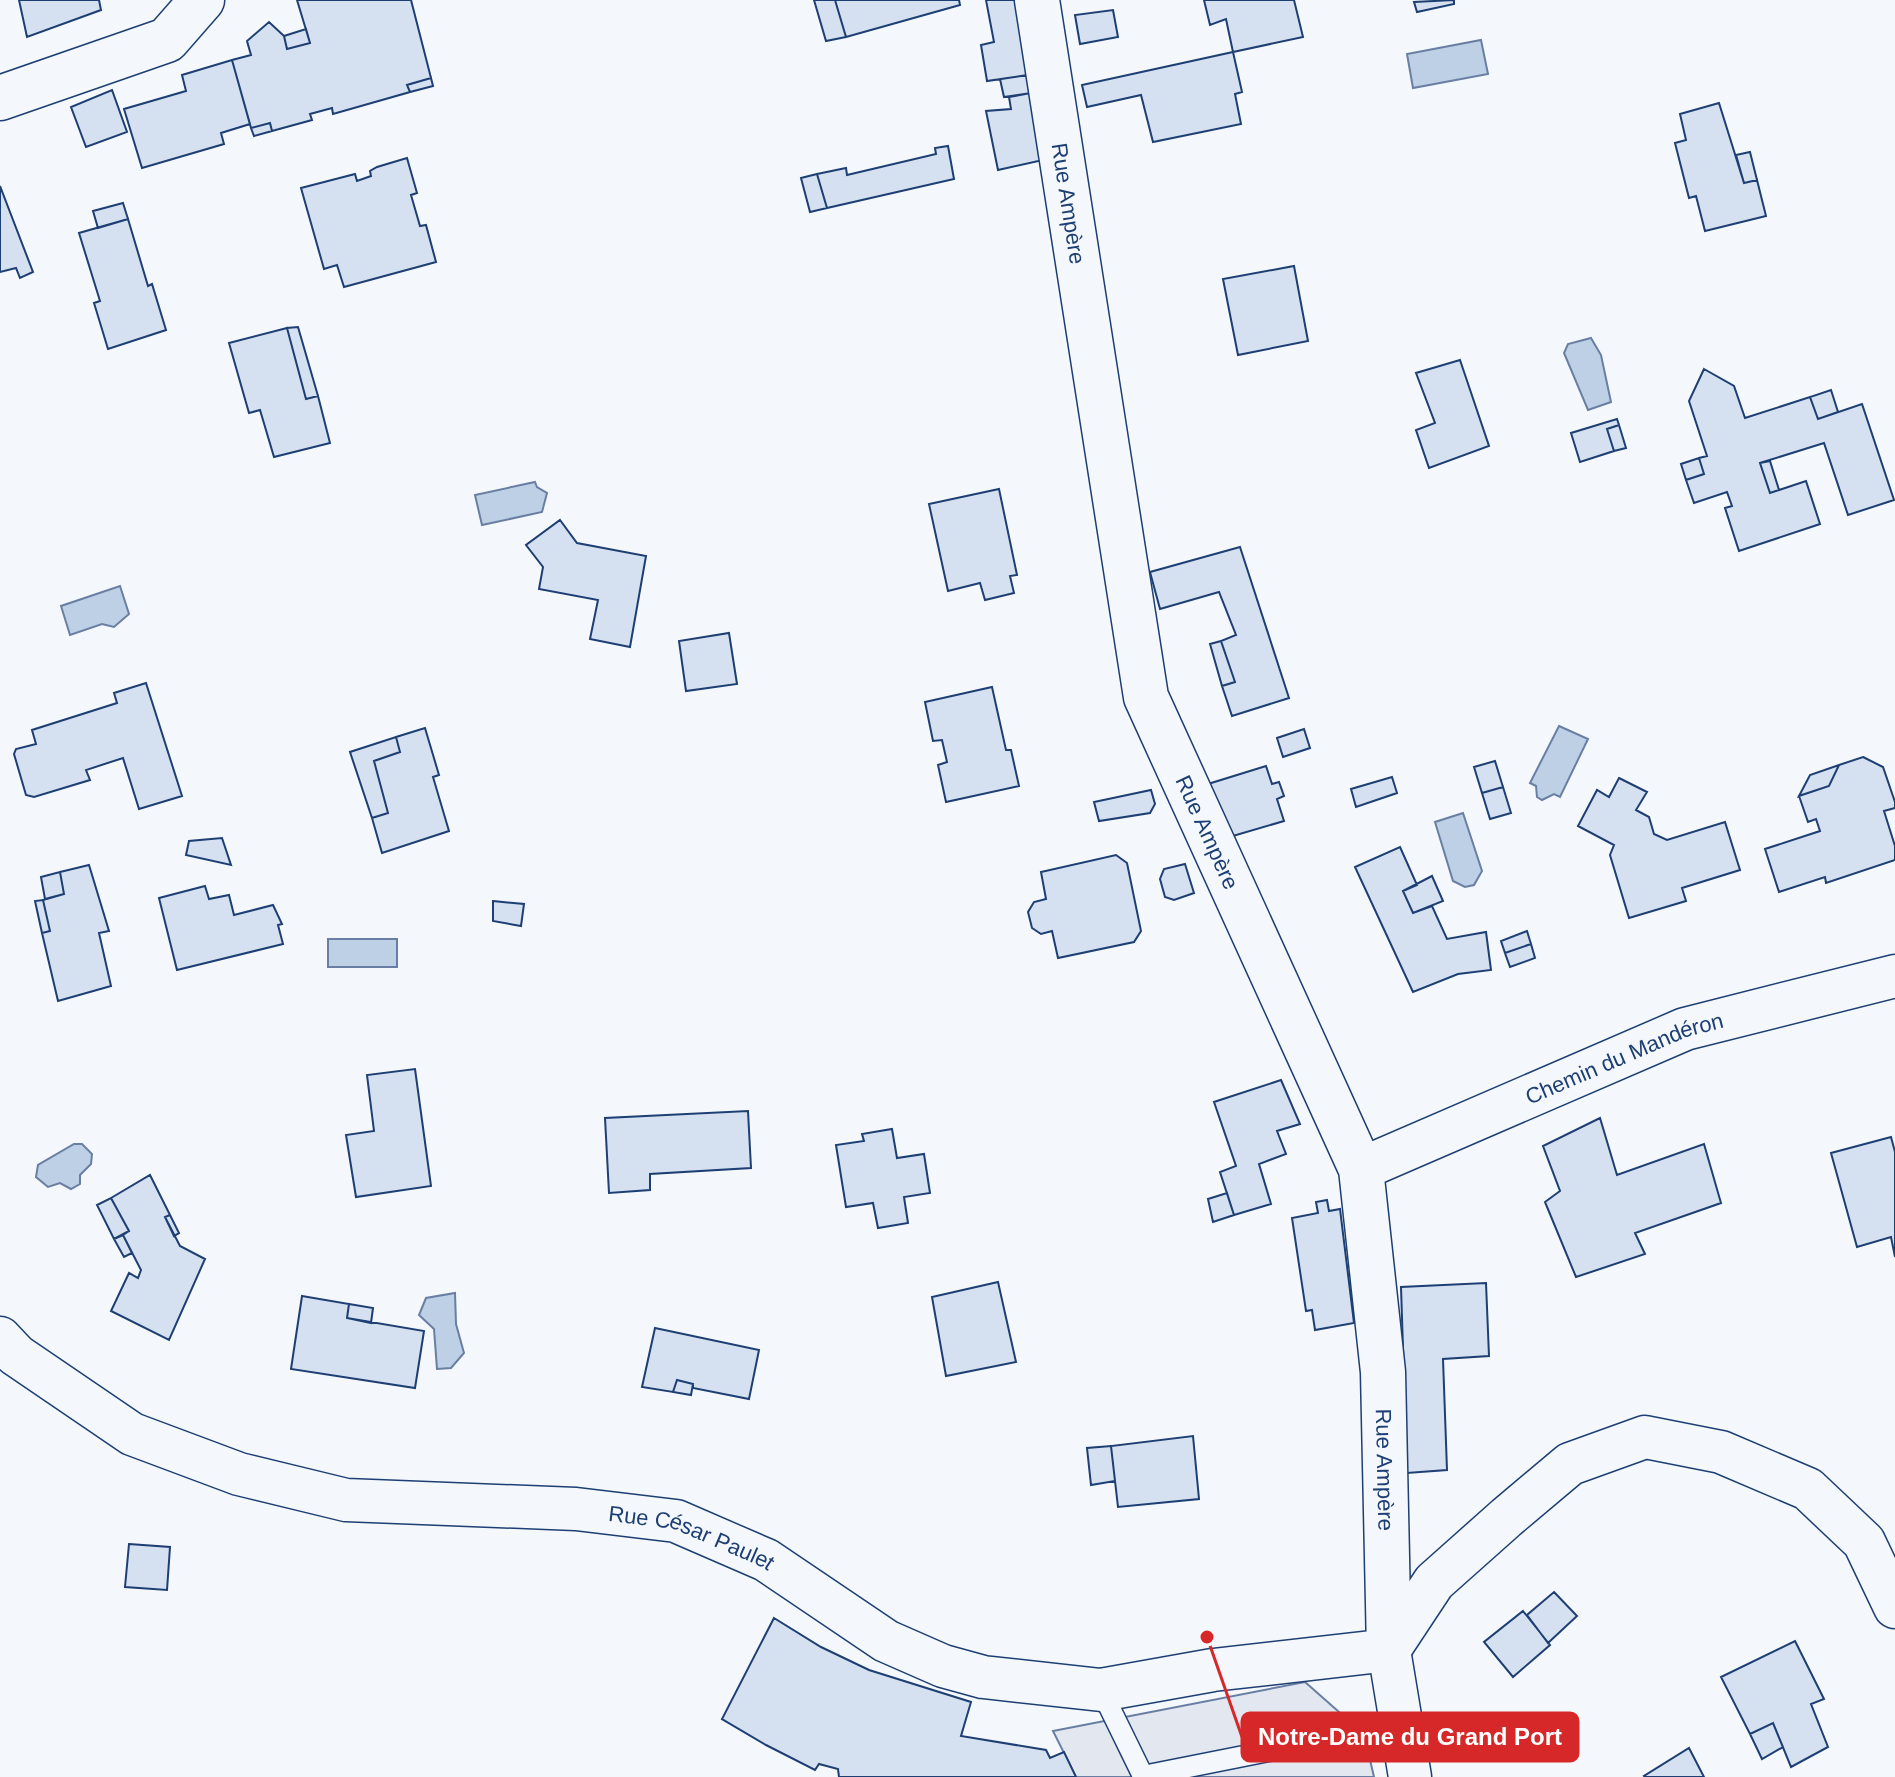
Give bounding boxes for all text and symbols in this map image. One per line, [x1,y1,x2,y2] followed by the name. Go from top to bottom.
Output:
[1047,141,1090,266] street label: Rue Ampère
[1170,772,1244,893] street label: Rue Ampère
[1522,1008,1726,1109] street label: Chemin du Mandéron
[1371,1408,1398,1531] street label: Rue Ampère
[607,1501,779,1575] street label: Rue César Paulet
[1242,1713,1578,1761] callout: Notre-Dame du Grand Port
[1258,1723,1562,1750] text: Notre-Dame du Grand Port

